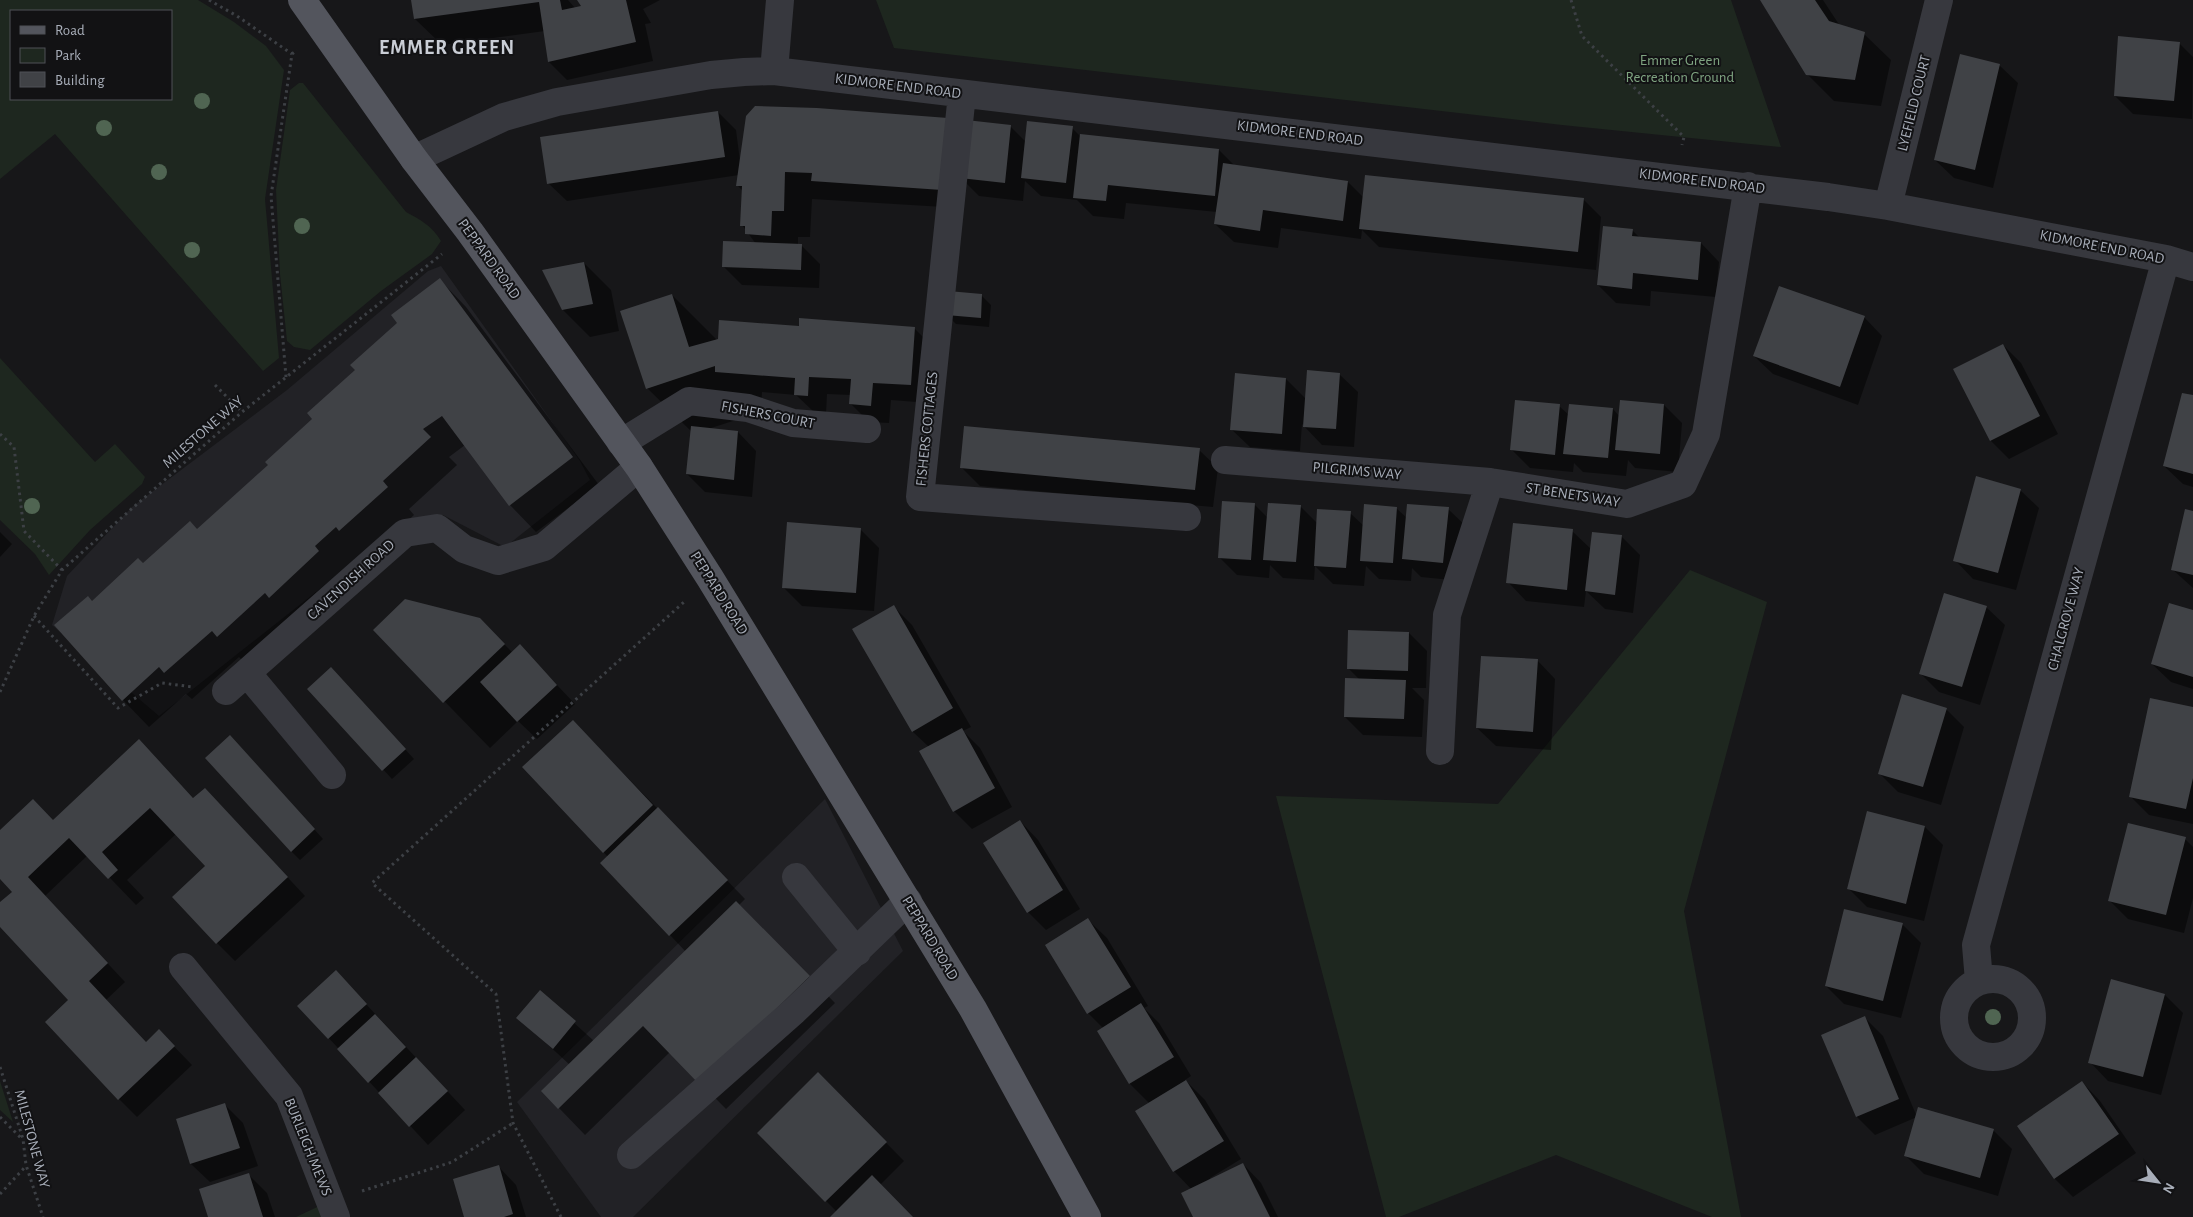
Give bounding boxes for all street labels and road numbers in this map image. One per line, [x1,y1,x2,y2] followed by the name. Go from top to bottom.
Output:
[1895,53,1933,153] street label: LYEFIELD COURT
[834,71,962,101] street label: KIDMORE END ROAD
[1236,118,1364,148] street label: KIDMORE END ROAD
[1638,166,1766,196] street label: KIDMORE END ROAD
[455,216,523,302] street label: PEPPARD ROAD
[2038,228,2166,267] street label: KIDMORE END ROAD
[914,371,940,487] street label: FISHERS COTTAGES
[160,393,246,471] street label: MILESTONE WAY
[720,399,817,432] street label: FISHERS COURT
[1312,460,1402,482] street label: PILGRIMS WAY
[1525,480,1621,510] street label: ST BENETS WAY
[305,537,398,623] street label: CAVENDISH ROAD
[687,549,751,637] street label: PEPPARD ROAD
[2045,566,2087,672] street label: CHALGROVE WAY
[899,893,961,983] street label: PEPPARD ROAD
[12,1088,52,1190] street label: MILESTONE WAY
[282,1096,334,1198] street label: BURLEIGH MEWS

